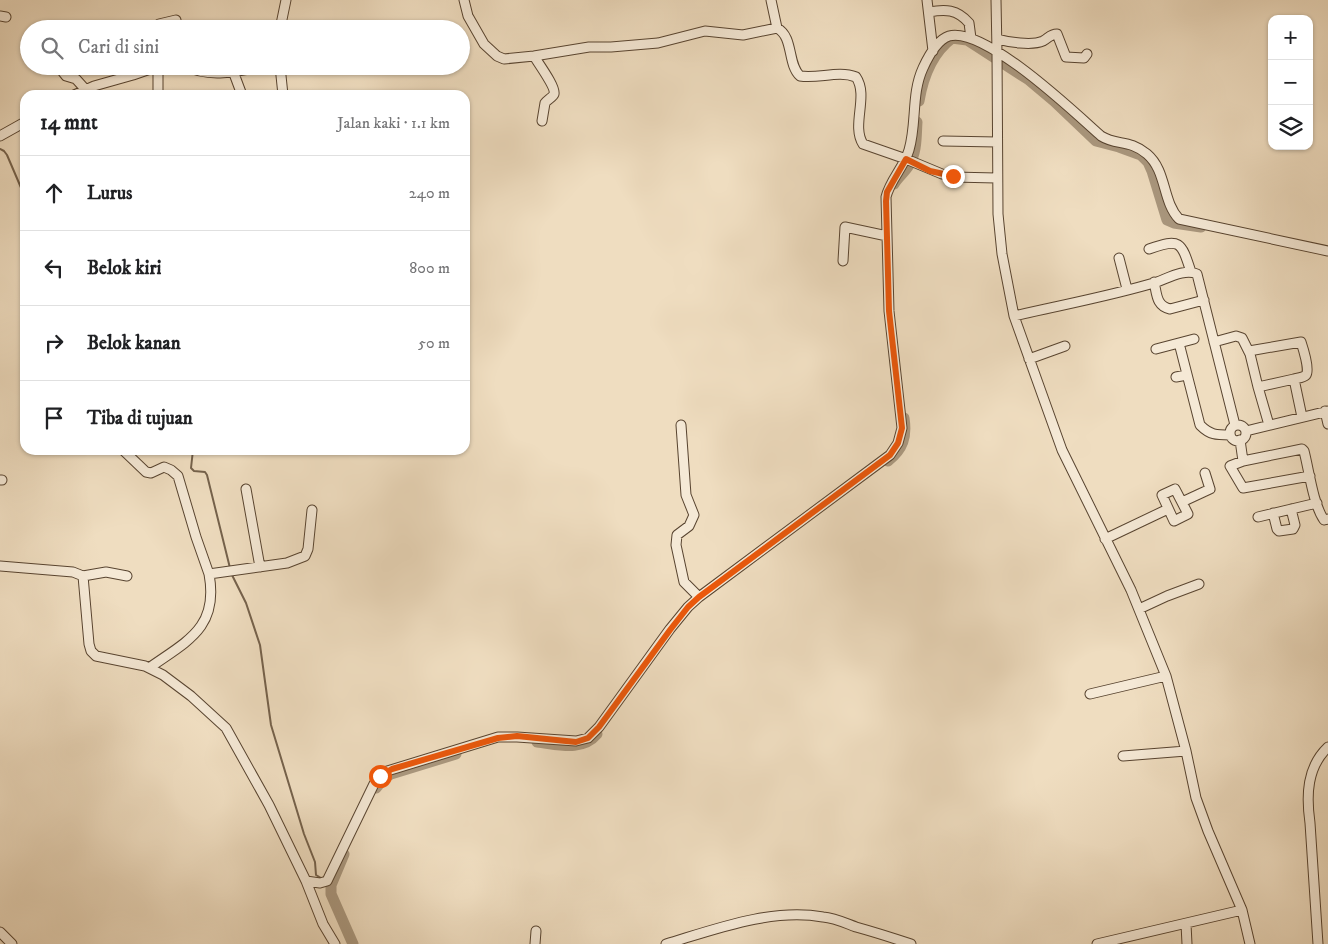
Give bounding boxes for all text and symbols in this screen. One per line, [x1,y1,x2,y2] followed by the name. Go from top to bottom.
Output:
[1268,15,1313,150] map controls
[1268,15,1313,60] button: +
[20,20,470,75] search box
[38,34,66,62] icon: search
[78,36,159,59] text: Cari di sini
[1268,60,1313,105] button: −
[1268,105,1313,150] button: layers
[40,110,98,136] text: 14 mnt
[337,113,450,133] text: Jalan kaki · 1.1 km
[942,165,965,188] route end
[40,179,68,207] icon: ahead
[87,182,132,205] text: Lurus
[409,183,450,203] text: 240 m
[40,254,68,282] icon: left
[87,257,161,280] text: Belok kiri
[409,258,450,278] text: 800 m
[40,329,68,357] icon: right
[87,332,181,355] text: Belok kanan
[418,333,450,353] text: 50 m
[40,404,68,432] icon: arrive
[87,407,193,430] text: Tiba di tujuan
[369,765,392,788] route start

